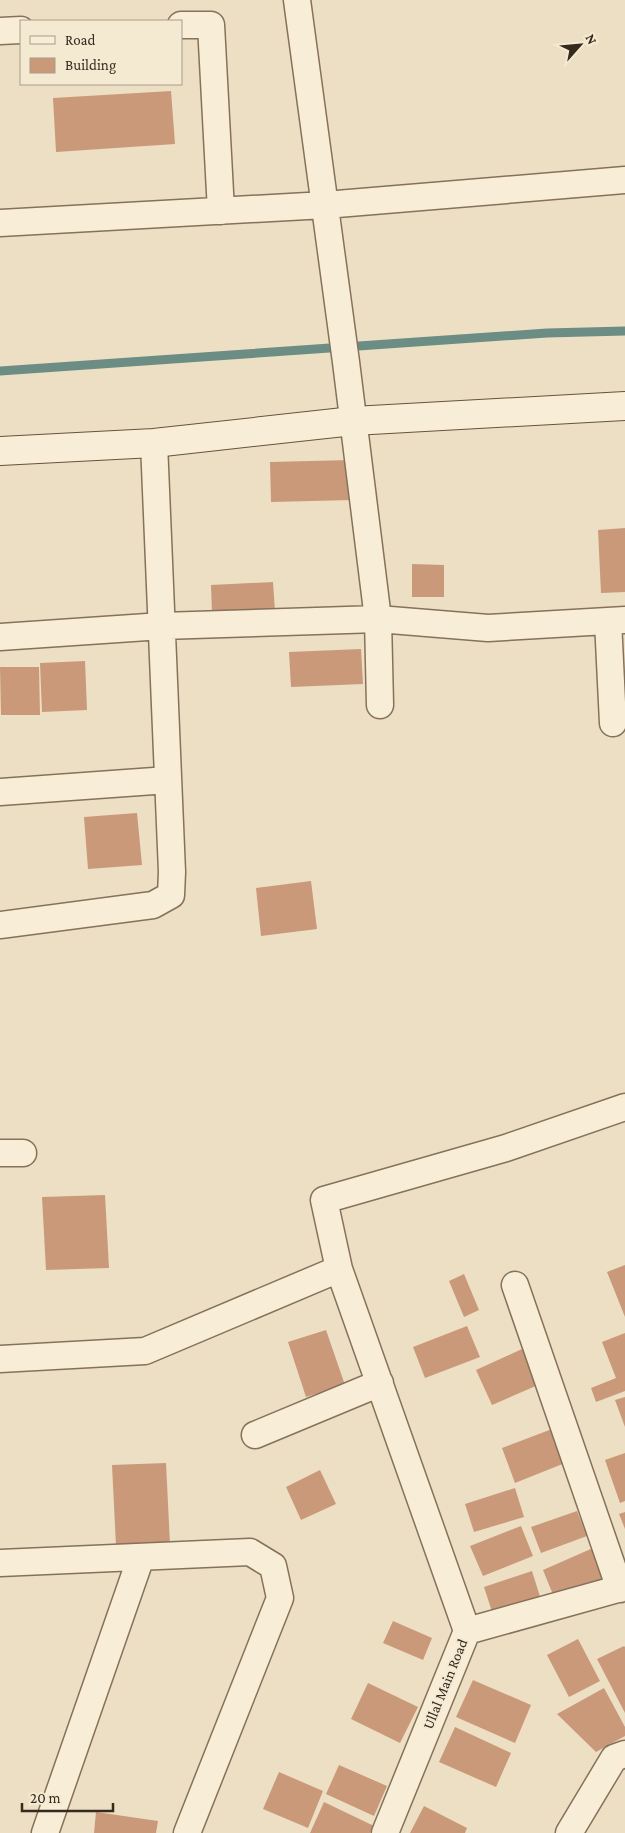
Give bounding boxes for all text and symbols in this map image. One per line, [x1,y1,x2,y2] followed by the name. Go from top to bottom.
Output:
[20,20,182,85] legend
[555,20,605,70] north arrow
[582,31,601,47] text: N
[65,32,96,48] text: Road
[65,57,116,74] text: Building
[420,1636,470,1731] street label: Ullal Main Road
[22,1780,114,1812] scale bar
[30,1790,61,1806] text: 20 m

